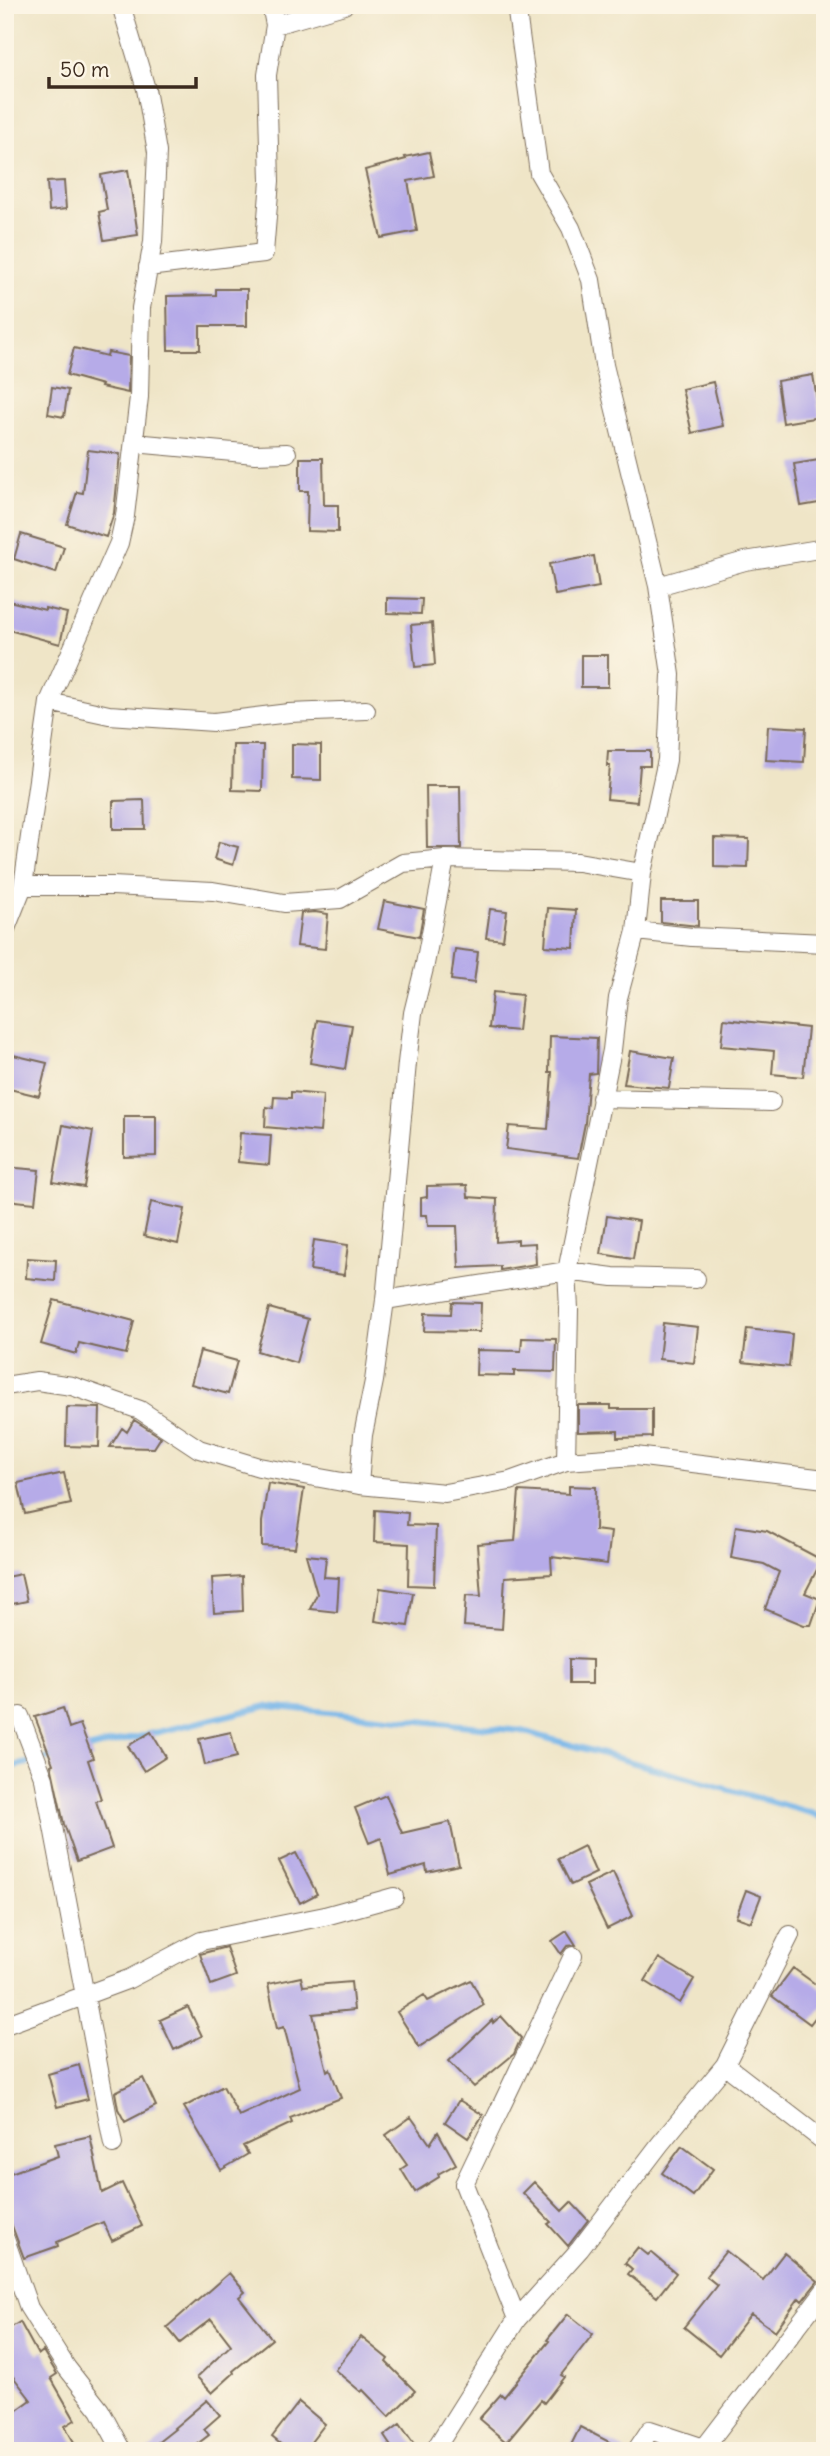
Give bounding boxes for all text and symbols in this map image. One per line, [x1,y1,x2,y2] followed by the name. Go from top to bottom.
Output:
[49,46,196,90] scale bar
[60,56,109,83] text: 50 m

